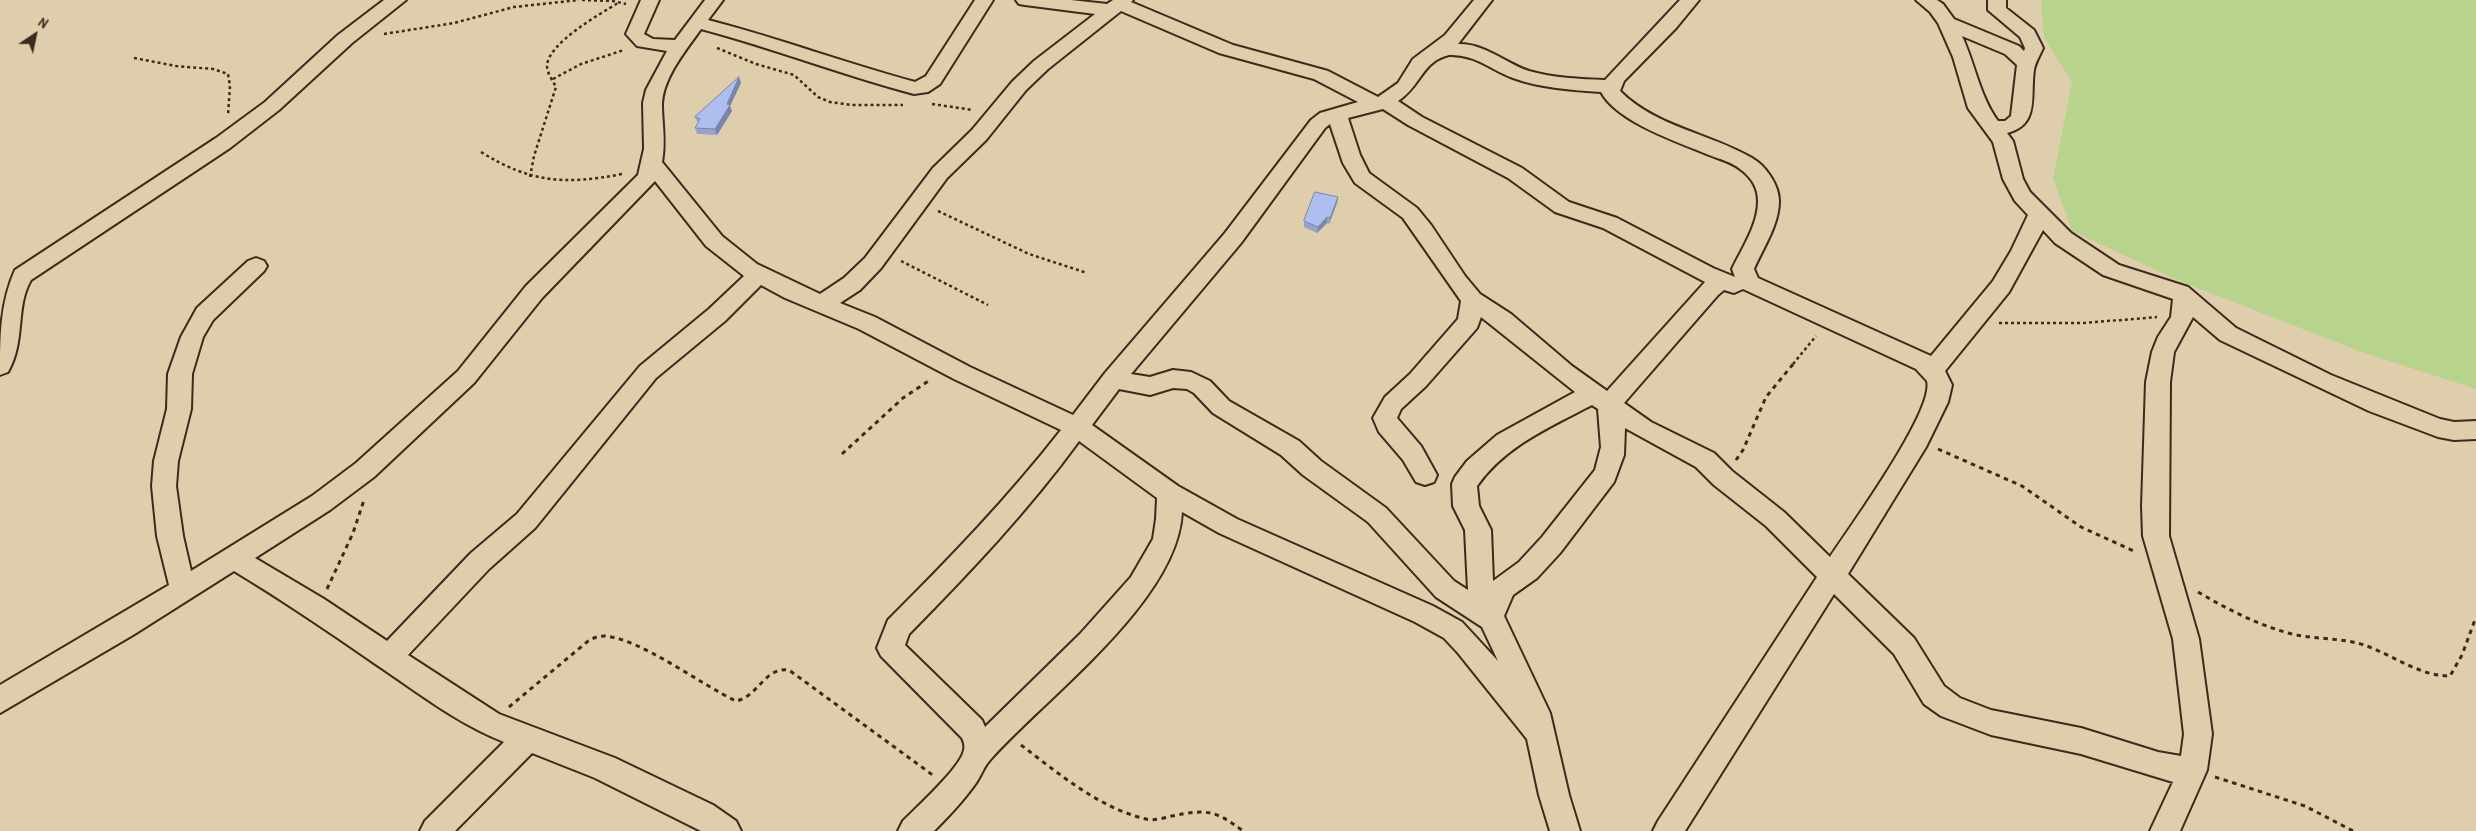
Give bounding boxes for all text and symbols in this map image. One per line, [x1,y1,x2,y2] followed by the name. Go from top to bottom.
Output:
[10,10,60,60] north arrow
[35,12,52,32] text: N

